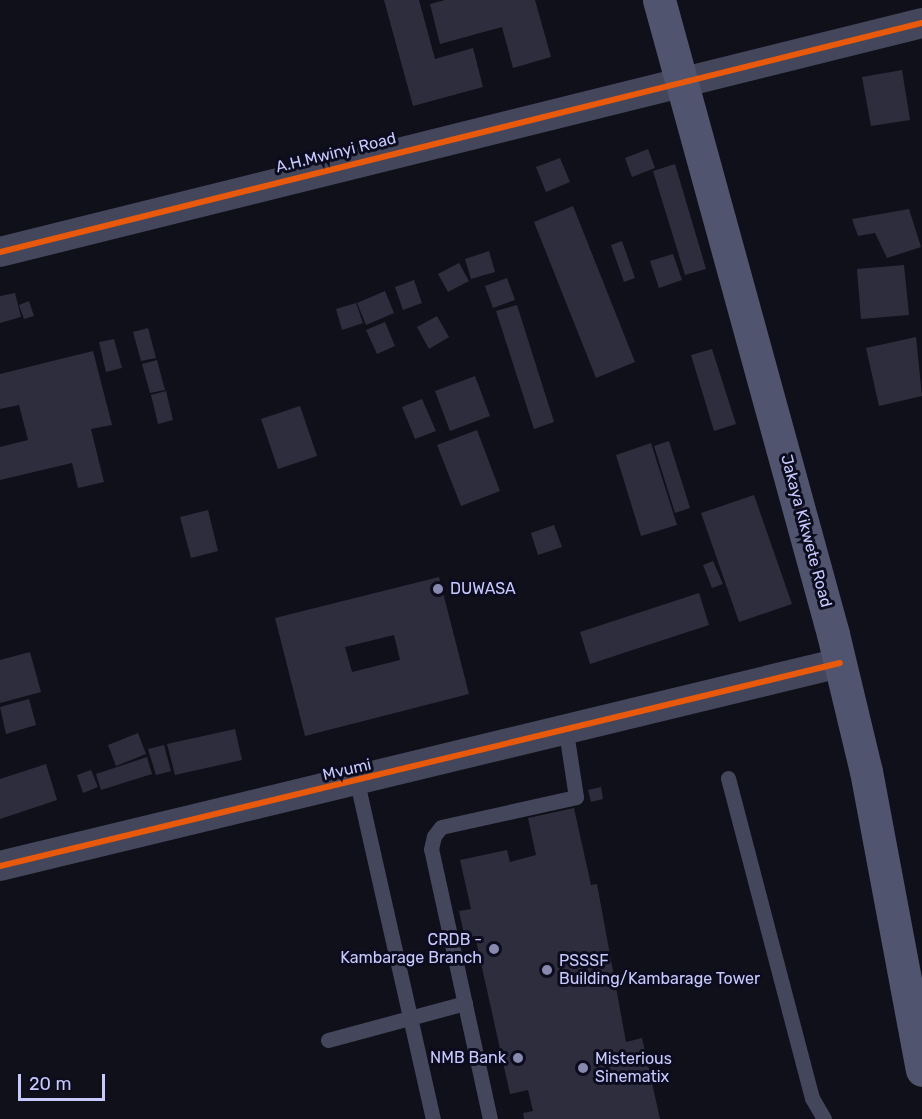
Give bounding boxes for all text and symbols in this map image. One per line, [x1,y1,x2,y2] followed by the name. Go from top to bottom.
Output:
[274,129,398,177] street label: A.H.Mwinyi Road
[776,453,836,609] street label: Jakaya Kikwete Road
[450,579,516,599] place label: DUWASA
[431,582,445,596] marker: DUWASA
[321,755,373,785] street label: Mvumi
[340,930,482,968] place label: CRDB - Kambarage Branch
[487,942,501,956] marker: CRDB - Kambarage Branch
[559,951,760,989] place label: PSSSF Building/Kambarage Tower
[540,963,554,977] marker: PSSSF Building/Kambarage Tower
[430,1048,506,1068] place label: NMB Bank
[595,1049,672,1087] place label: Misterious Sinematix
[511,1051,525,1065] marker: NMB Bank
[576,1061,590,1075] marker: Misterious Sinematix
[21,1062,108,1100] scale bar
[29,1073,71,1095] text: 20 m

